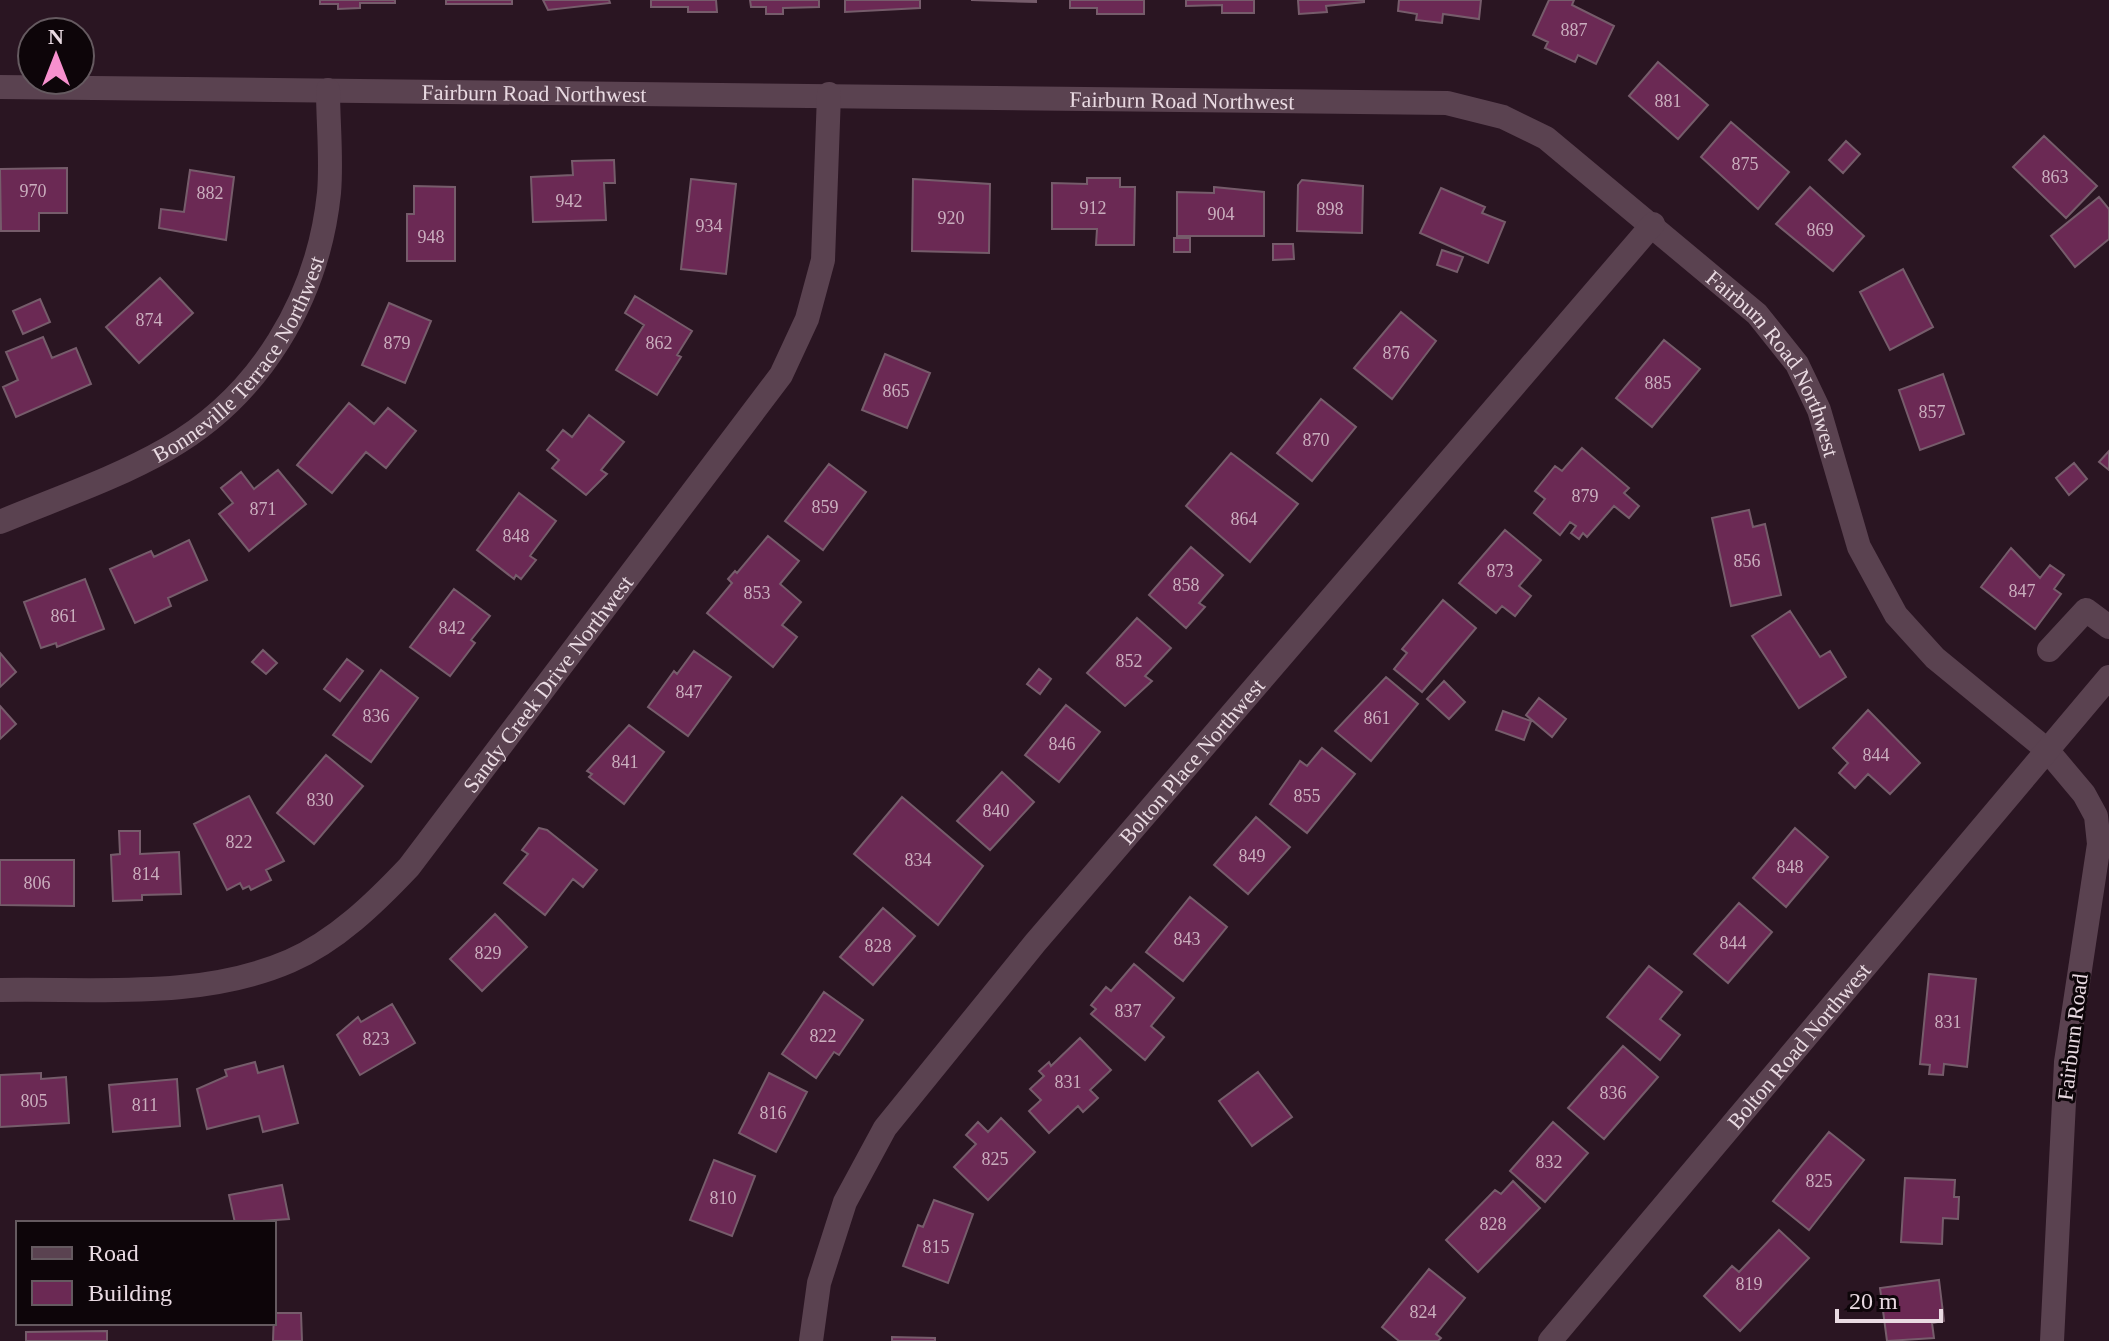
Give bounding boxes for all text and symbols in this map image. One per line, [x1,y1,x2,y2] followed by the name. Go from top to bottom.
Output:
[16,16,96,96] north arrow
[1561,20,1588,40] house number: 887
[48,24,64,49] text: N
[421,80,647,107] street label: Fairburn Road Northwest
[1069,87,1295,114] street label: Fairburn Road Northwest
[1655,91,1682,111] house number: 881
[1732,154,1759,174] house number: 875
[2042,167,2069,187] house number: 863
[20,181,47,201] house number: 970
[197,183,224,203] house number: 882
[556,191,583,211] house number: 942
[1080,198,1107,218] house number: 912
[1317,199,1344,219] house number: 898
[1208,204,1235,224] house number: 904
[938,208,965,228] house number: 920
[696,216,723,236] house number: 934
[1807,220,1834,240] house number: 869
[418,227,445,247] house number: 948
[148,253,329,468] street label: Bonneville Terrace Northwest
[1701,265,1844,460] street label: Fairburn Road Northwest
[136,310,163,330] house number: 874
[384,333,411,353] house number: 879
[646,333,673,353] house number: 862
[1383,343,1410,363] house number: 876
[1645,373,1672,393] house number: 885
[883,381,910,401] house number: 865
[1919,402,1946,422] house number: 857
[1303,430,1330,450] house number: 870
[1572,486,1599,506] house number: 879
[812,497,839,517] house number: 859
[250,499,277,519] house number: 871
[1231,509,1258,529] house number: 864
[503,526,530,546] house number: 848
[1734,551,1761,571] house number: 856
[1487,561,1514,581] house number: 873
[458,570,638,798] street label: Sandy Creek Drive Northwest
[1173,575,1200,595] house number: 858
[2009,581,2036,601] house number: 847
[744,583,771,603] house number: 853
[51,606,78,626] house number: 861
[439,618,466,638] house number: 842
[1116,651,1143,671] house number: 852
[1114,673,1270,849] street label: Bolton Place Northwest
[676,682,703,702] house number: 847
[363,706,390,726] house number: 836
[1364,708,1391,728] house number: 861
[1049,734,1076,754] house number: 846
[1863,745,1890,765] house number: 844
[612,752,639,772] house number: 841
[1294,786,1321,806] house number: 855
[307,790,334,810] house number: 830
[983,801,1010,821] house number: 840
[226,832,253,852] house number: 822
[1239,846,1266,866] house number: 849
[905,850,932,870] house number: 834
[1777,857,1804,877] house number: 848
[133,864,160,884] house number: 814
[24,873,51,893] house number: 806
[1174,929,1201,949] house number: 843
[1720,933,1747,953] house number: 844
[865,936,892,956] house number: 828
[475,943,502,963] house number: 829
[1722,958,1876,1134] street label: Bolton Road Northwest
[2052,972,2093,1102] street label: Fairburn Road
[1115,1001,1142,1021] house number: 837
[1935,1012,1962,1032] house number: 831
[810,1026,837,1046] house number: 822
[363,1029,390,1049] house number: 823
[1055,1072,1082,1092] house number: 831
[1600,1083,1627,1103] house number: 836
[21,1091,48,1111] house number: 805
[132,1095,158,1115] house number: 811
[760,1103,787,1123] house number: 816
[982,1149,1009,1169] house number: 825
[1536,1152,1563,1172] house number: 832
[1806,1171,1833,1191] house number: 825
[710,1188,737,1208] house number: 810
[1480,1214,1507,1234] house number: 828
[16,1221,276,1325] legend
[923,1237,950,1257] house number: 815
[88,1240,139,1266] text: Road
[1837,1273,1941,1323] scale bar
[1736,1274,1763,1294] house number: 819
[88,1280,172,1306] text: Building
[1849,1288,1898,1314] text: 20 m
[1410,1302,1437,1322] house number: 824

